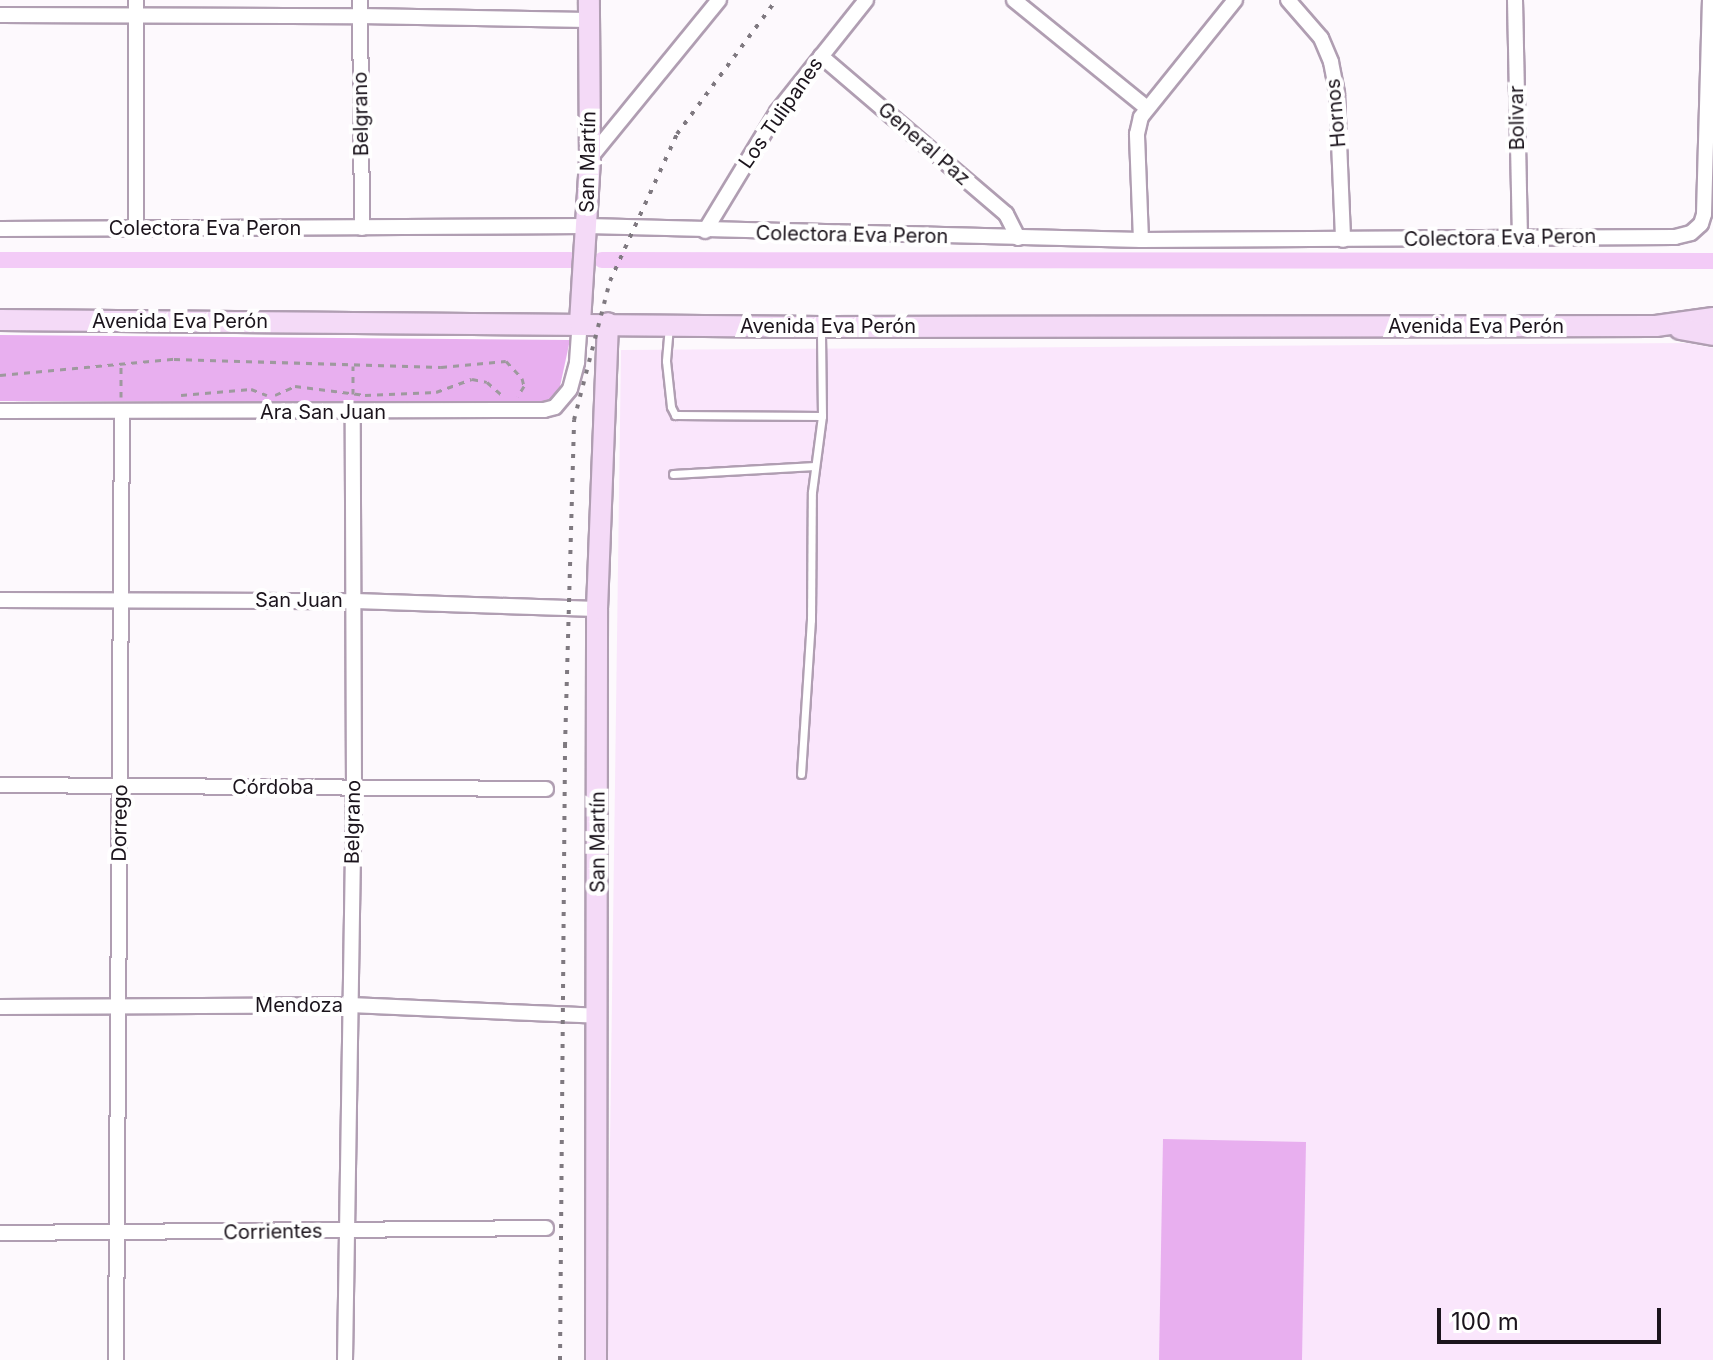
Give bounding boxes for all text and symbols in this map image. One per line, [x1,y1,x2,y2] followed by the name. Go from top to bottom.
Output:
[734,53,828,173] street label: Los Tulipanes
[348,72,374,156] street label: Belgrano
[1321,78,1351,148] street label: Hornos
[1504,85,1530,151] street label: Bolivar
[873,97,975,191] street label: General Paz
[575,111,601,213] street label: San Martín
[109,216,301,240] street label: Colectora Eva Peron
[756,221,948,249] street label: Colectora Eva Peron
[1404,224,1596,252] street label: Colectora Eva Peron
[92,309,268,333] street label: Avenida Eva Perón
[740,314,916,338] street label: Avenida Eva Perón
[1388,314,1564,338] street label: Avenida Eva Perón
[260,400,386,424] street label: Ara San Juan
[255,588,343,612] street label: San Juan
[232,775,314,799] street label: Córdoba
[340,780,366,864] street label: Belgrano
[107,784,133,862] street label: Dorrego
[586,791,610,893] street label: San Martín
[255,993,343,1017] street label: Mendoza
[223,1219,323,1245] street label: Corrientes
[1441,1292,1665,1342] scale bar
[1451,1307,1519,1336] text: 100 m

